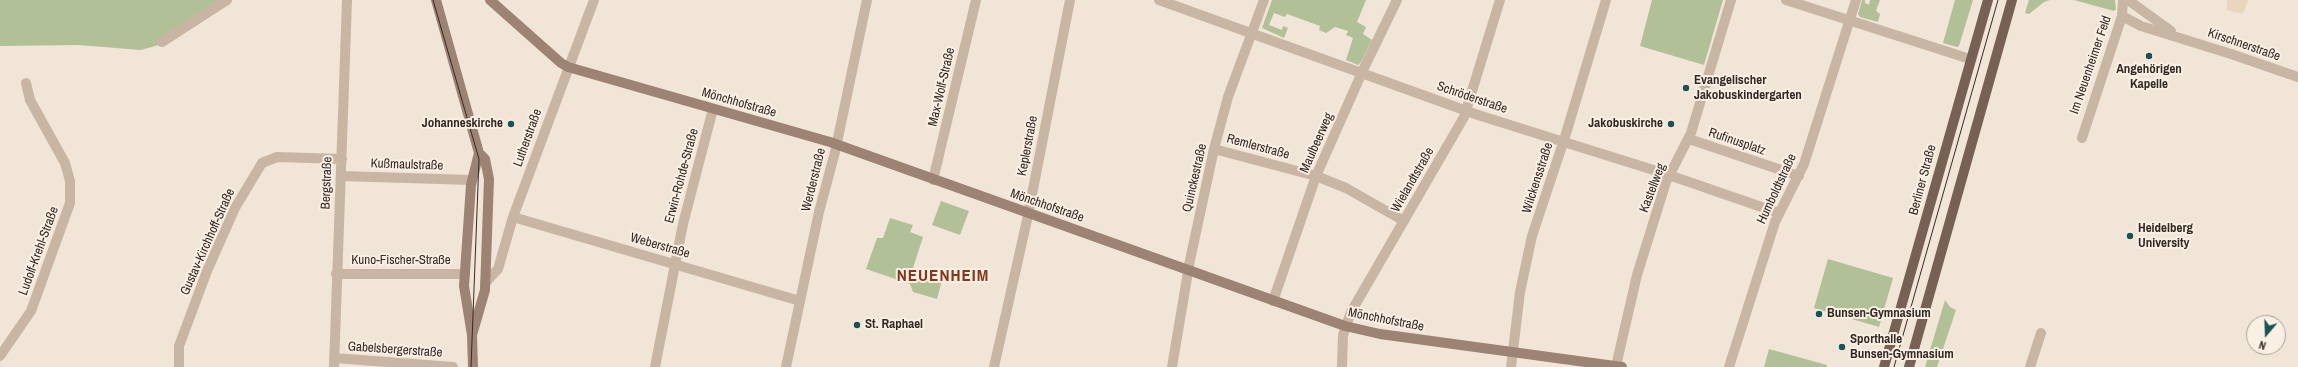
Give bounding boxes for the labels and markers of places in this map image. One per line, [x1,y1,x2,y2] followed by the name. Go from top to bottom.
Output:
[2144,51,2154,61] marker: Angehörigen Kapelle
[2116,62,2182,93] place label: Angehörigen Kapelle
[1694,73,1802,104] place label: Evangelischer Jakobuskindergarten
[1681,83,1691,93] marker: Evangelischer Jakobuskindergarten
[422,116,503,132] place label: Johanneskirche
[1588,116,1663,132] place label: Jakobuskirche
[506,119,516,129] marker: Johanneskirche
[1666,119,1676,129] marker: Jakobuskirche
[2138,221,2193,252] place label: Heidelberg University
[2125,231,2135,241] marker: Heidelberg University
[1827,306,1931,322] place label: Bunsen-Gymnasium
[1814,309,1824,319] marker: Bunsen-Gymnasium
[865,317,923,333] place label: St. Raphael
[852,320,862,330] marker: St. Raphael
[1850,332,1954,363] place label: Sporthalle Bunsen-Gymnasium
[1837,342,1847,352] marker: Sporthalle Bunsen-Gymnasium

